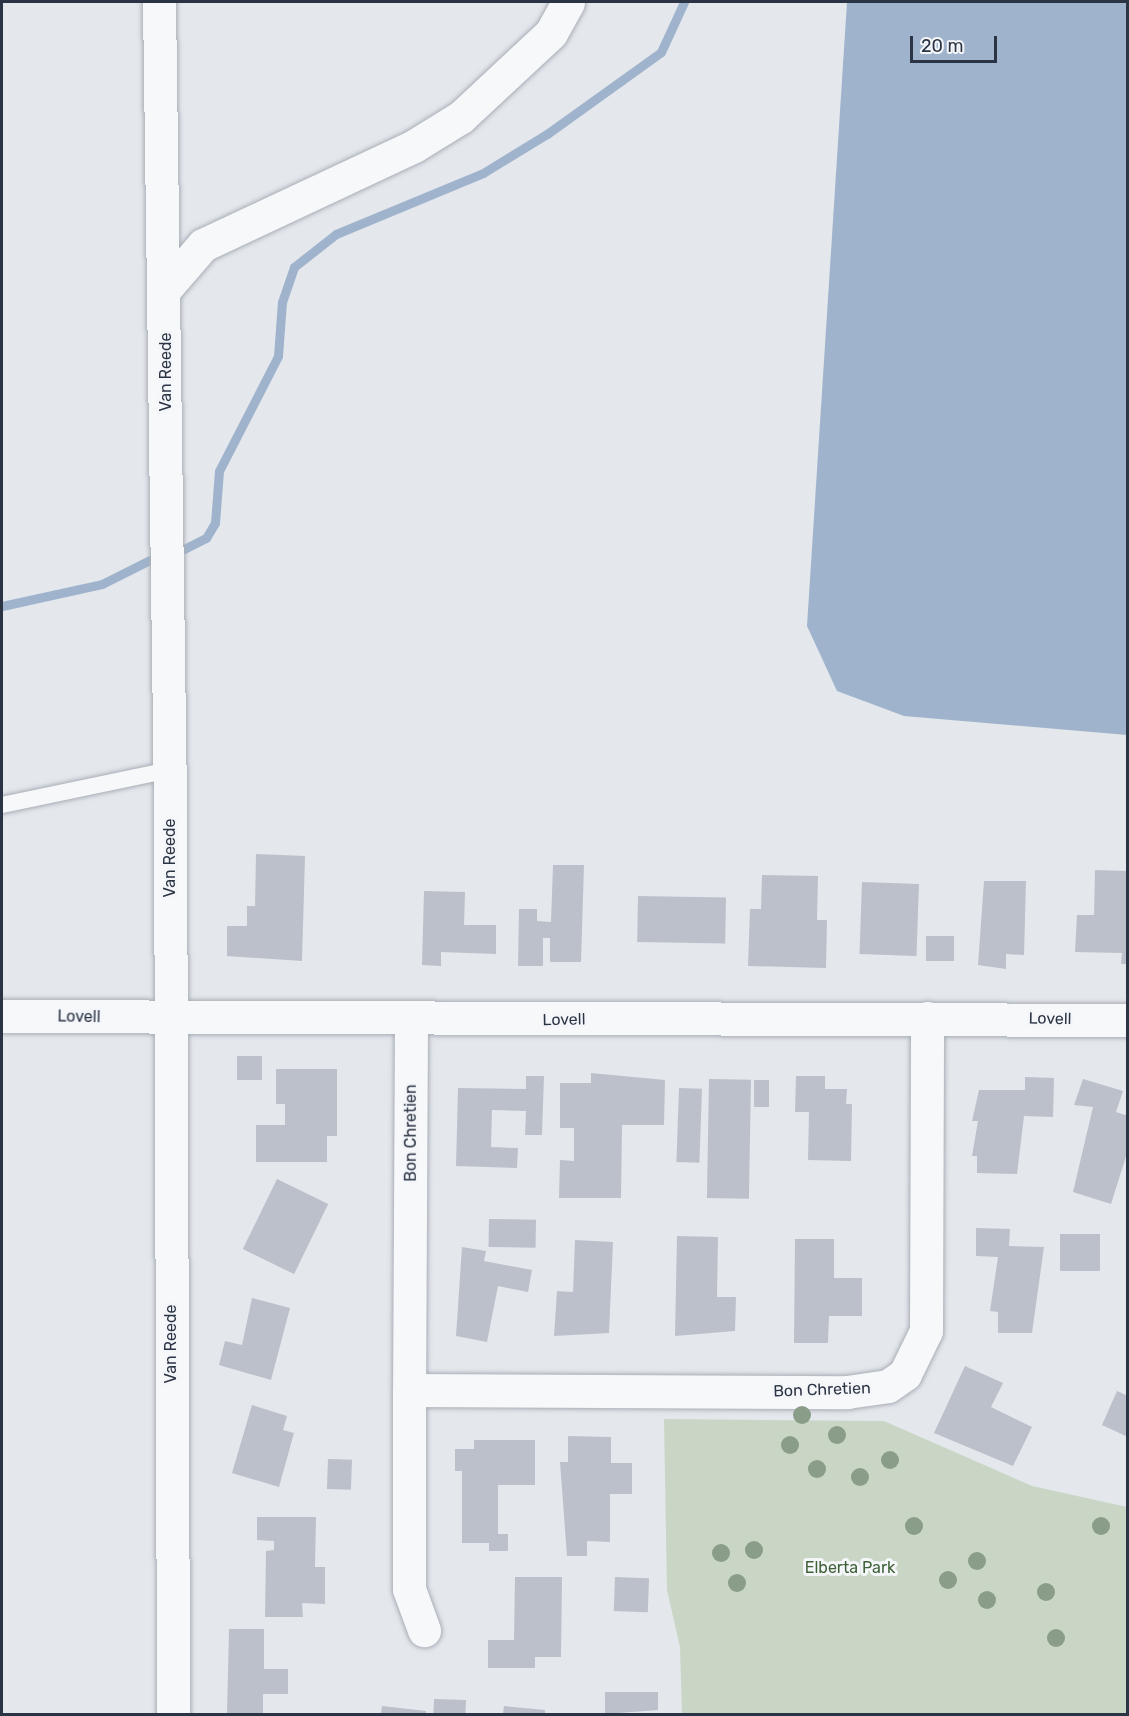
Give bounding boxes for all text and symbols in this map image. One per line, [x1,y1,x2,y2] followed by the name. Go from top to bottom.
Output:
[913,24,1000,62] scale bar
[921,35,963,57] text: 20 m
[156,333,176,411] street label: Van Reede
[160,819,180,897] street label: Van Reede
[57,1007,101,1027] street label: Lovell
[1028,1009,1072,1029] street label: Lovell
[542,1010,586,1030] street label: Lovell
[401,1084,421,1182] street label: Bon Chretien
[161,1305,181,1383] street label: Van Reede
[773,1379,871,1401] street label: Bon Chretien
[805,1558,895,1578] park label: Elberta Park

